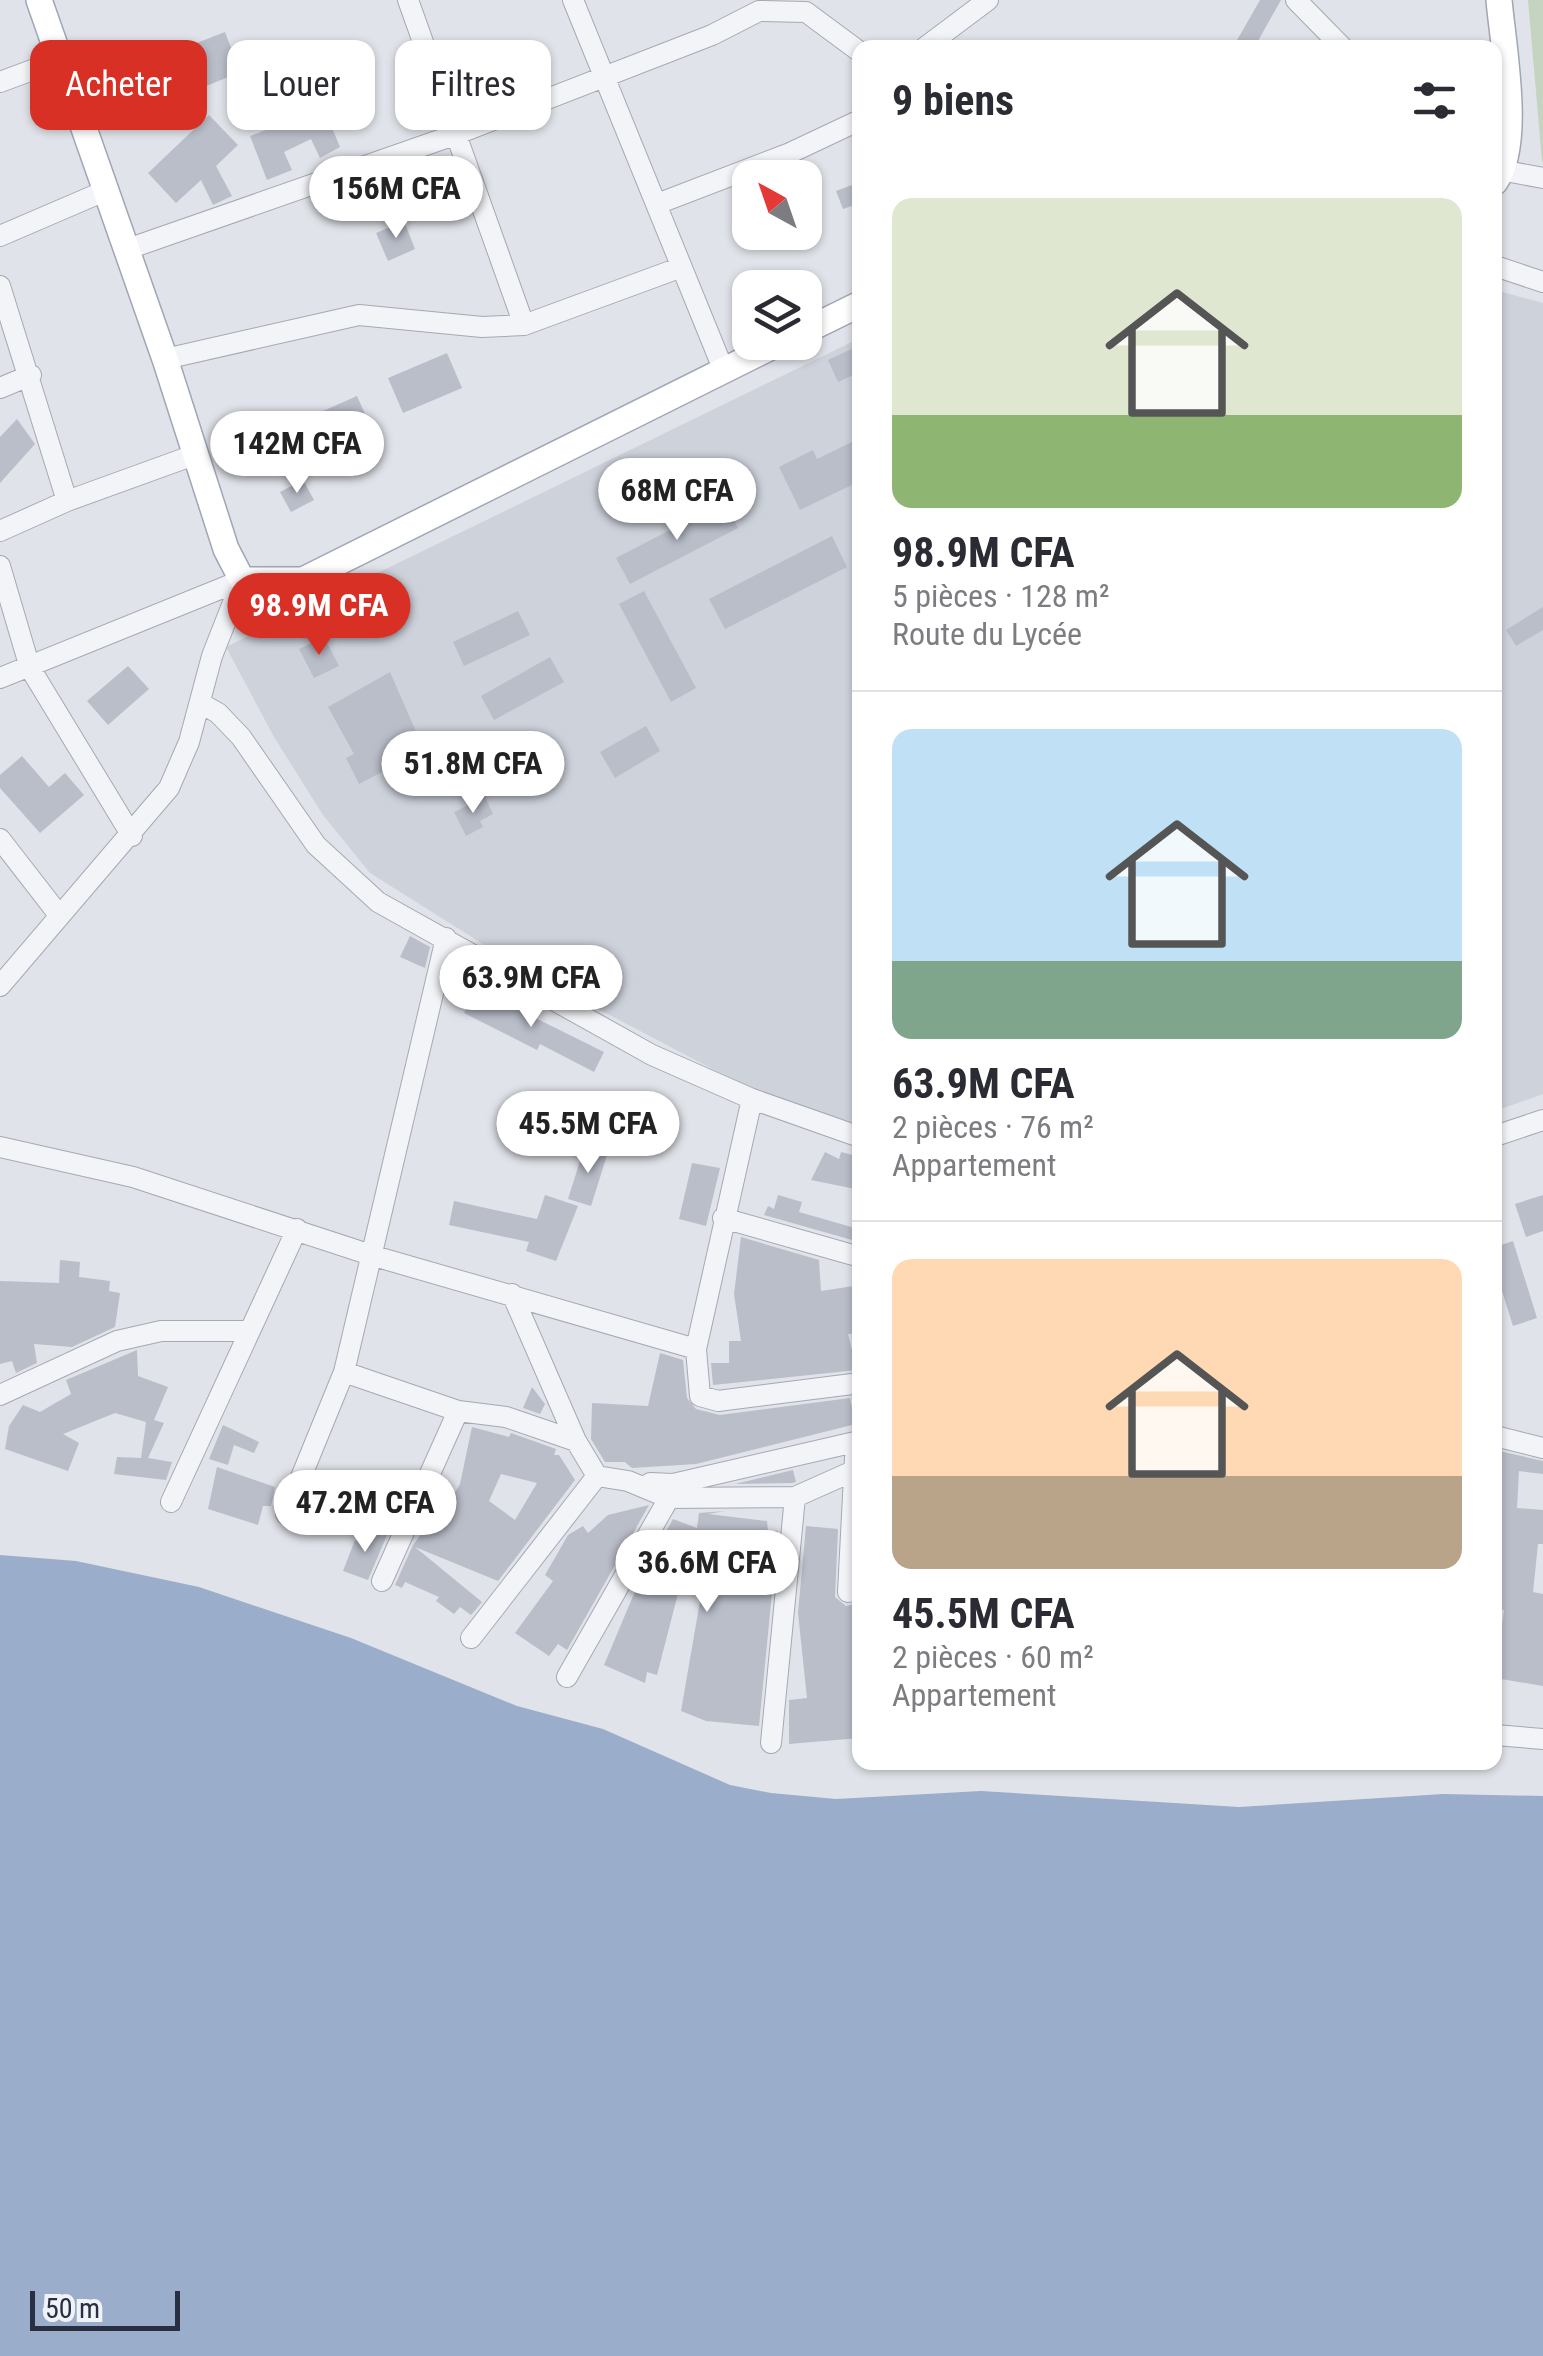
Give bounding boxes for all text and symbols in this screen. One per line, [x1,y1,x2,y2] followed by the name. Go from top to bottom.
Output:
[30,40,207,130] chip: Acheter
[227,40,375,130] chip: Louer
[395,40,551,130] chip: Filtres
[1407,73,1462,128] icon: filters
[892,76,1014,125] text: 9 biens
[293,156,499,241] pin: 156M CFA
[732,160,822,250] north arrow
[732,160,822,360] map controls
[331,169,461,207] text: 156M CFA
[1087,263,1267,443] icon: home
[732,270,822,360] button: layers
[194,411,400,496] pin: 142M CFA
[232,424,362,462] text: 142M CFA
[585,458,769,543] pin: 68M CFA
[620,471,734,509] text: 68M CFA
[892,528,1074,577] text: 98.9M CFA
[205,573,433,658] pin: 98.9M CFA
[892,577,1110,615] text: 5 pièces · 128 m²
[249,586,389,624] text: 98.9M CFA
[892,615,1082,653] text: Route du Lycée
[359,731,587,816] pin: 51.8M CFA
[403,744,543,782] text: 51.8M CFA
[1087,794,1267,974] icon: home
[417,945,645,1030] pin: 63.9M CFA
[461,958,601,996] text: 63.9M CFA
[892,1059,1074,1108] text: 63.9M CFA
[474,1091,702,1176] pin: 45.5M CFA
[518,1104,658,1142] text: 45.5M CFA
[892,1108,1094,1146] text: 2 pièces · 76 m²
[892,1146,1056,1184] text: Appartement
[1087,1324,1267,1504] icon: home
[251,1470,479,1555] pin: 47.2M CFA
[295,1483,435,1521] text: 47.2M CFA
[593,1530,821,1615] pin: 36.6M CFA
[637,1543,777,1581] text: 36.6M CFA
[892,1589,1074,1638] text: 45.5M CFA
[892,1638,1094,1676] text: 2 pièces · 60 m²
[892,1676,1056,1714] text: Appartement
[30,2286,180,2330] scale bar
[45,2292,100,2325] text: 50 m

